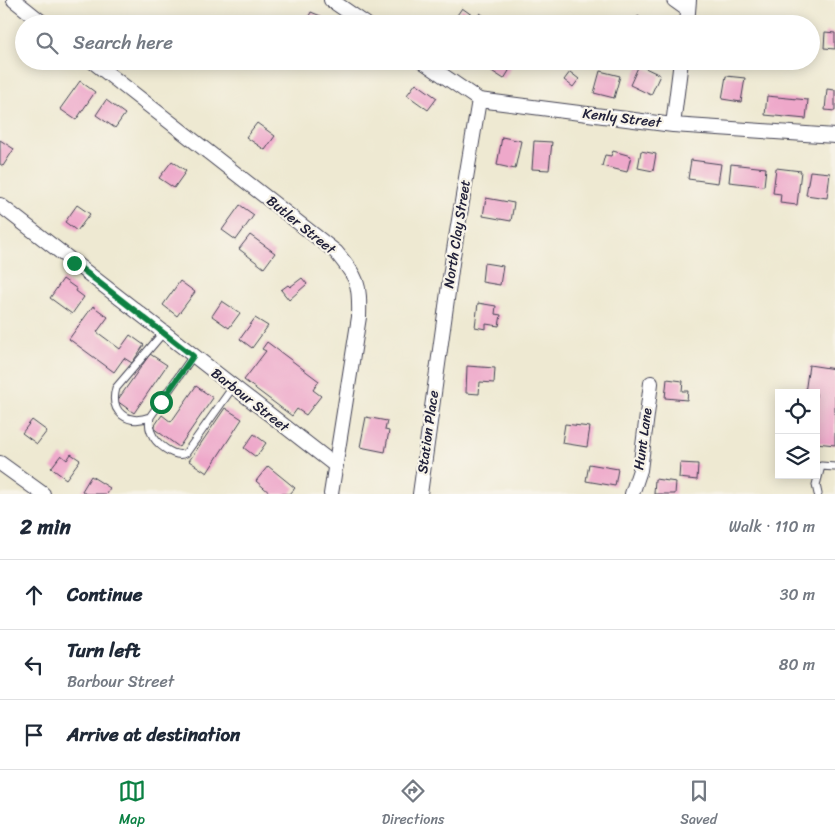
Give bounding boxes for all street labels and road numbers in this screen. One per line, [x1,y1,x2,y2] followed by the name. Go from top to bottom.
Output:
[581,101,664,135] street label: Kenly Street
[436,178,478,290] street label: North Clay Street
[261,189,342,262] street label: Butler Street
[205,361,296,440] street label: Barbour Street
[410,389,446,475] street label: Station Place
[626,406,660,472] street label: Hunt Lane

